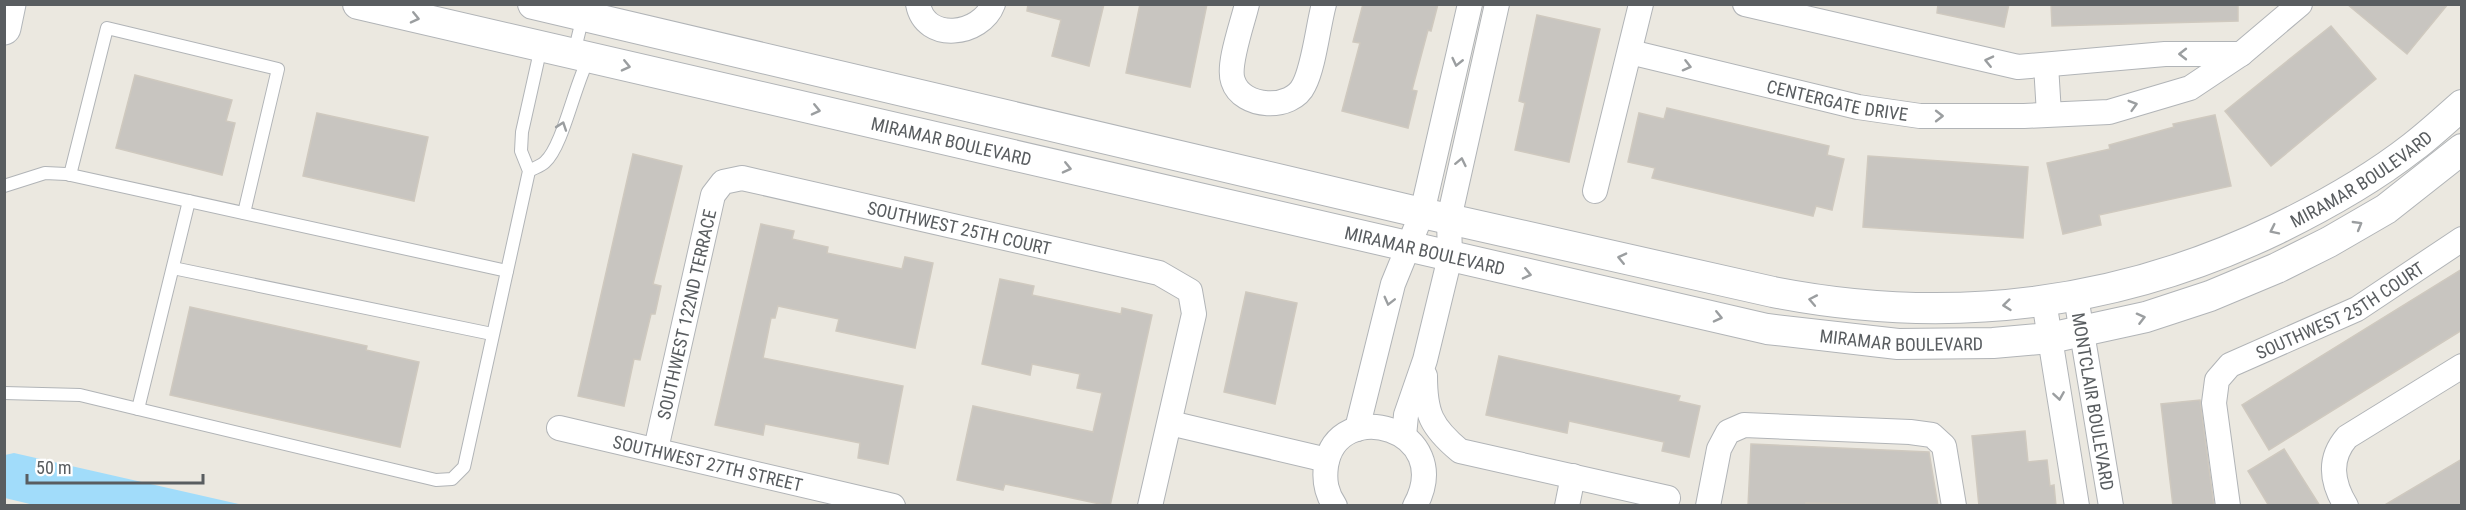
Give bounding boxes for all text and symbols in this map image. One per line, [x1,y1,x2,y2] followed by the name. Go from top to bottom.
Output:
[410,10,420,23] one-way arrow
[2178,48,2187,60] one-way arrow
[1984,55,1994,68] one-way arrow
[1451,56,1464,66] one-way arrow
[620,59,630,72] one-way arrow
[1681,59,1691,72] one-way arrow
[1765,75,1909,125] street label: CENTERGATE DRIVE
[2127,100,2138,112] one-way arrow
[811,103,821,116] one-way arrow
[1935,110,1944,122] one-way arrow
[869,112,1034,170] street label: MIRAMAR BOULEVARD
[555,122,567,132] one-way arrow
[2287,126,2436,231] street label: MIRAMAR BOULEVARD
[1454,157,1467,167] one-way arrow
[1062,161,1072,174] one-way arrow
[865,196,1053,259] street label: SOUTHWEST 25TH COURT
[652,207,720,421] street label: SOUTHWEST 122ND TERRACE
[1343,221,1507,279] street label: MIRAMAR BOULEVARD
[2352,221,2362,232] one-way arrow
[2269,223,2280,235] one-way arrow
[1617,253,1627,266] one-way arrow
[2252,257,2428,363] street label: SOUTHWEST 25TH COURT
[1522,267,1532,280] one-way arrow
[1808,294,1818,307] one-way arrow
[1383,296,1396,306] one-way arrow
[2002,298,2011,311] one-way arrow
[1712,310,1722,323] one-way arrow
[2068,311,2119,492] street label: MONTCLAIR BOULEVARD
[2135,312,2145,325] one-way arrow
[1819,325,1983,355] street label: MIRAMAR BOULEVARD
[2053,392,2065,401] one-way arrow
[611,430,805,495] street label: SOUTHWEST 27TH STREET
[27,447,202,485] scale bar
[36,457,71,478] text: 50 m

